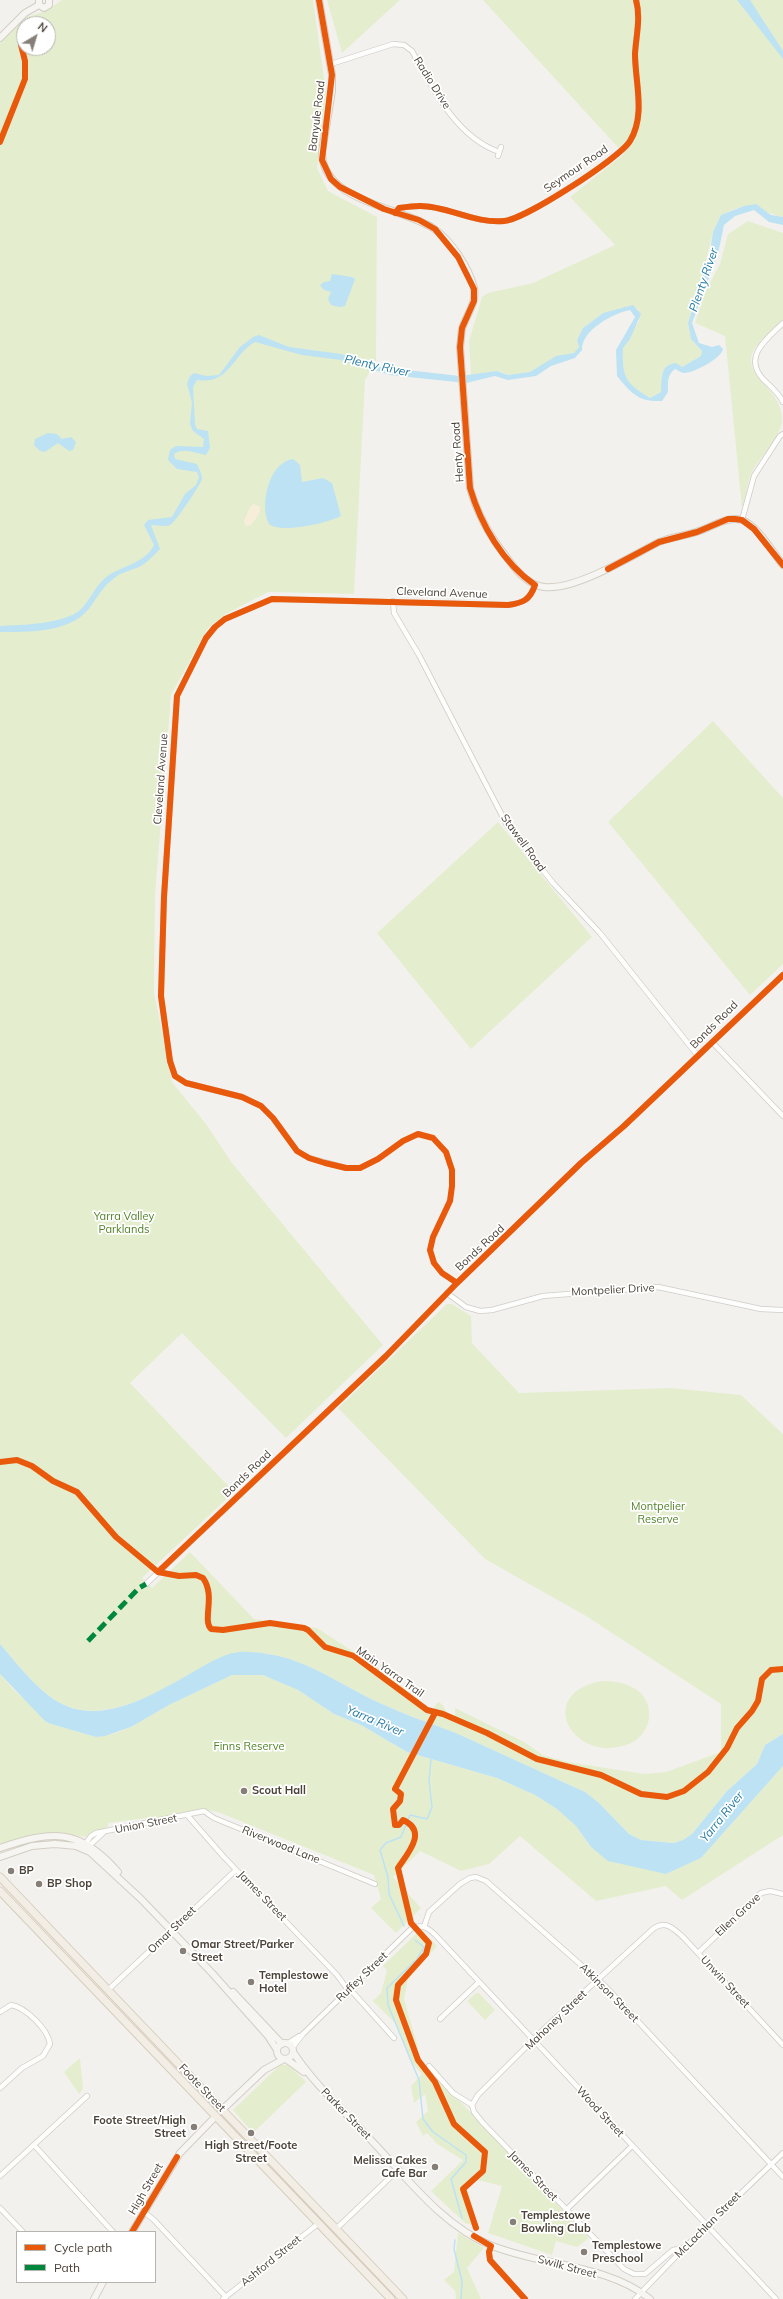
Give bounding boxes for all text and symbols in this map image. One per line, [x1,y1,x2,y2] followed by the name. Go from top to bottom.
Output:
[16,16,56,56] north arrow
[35,19,50,35] text: N
[411,54,453,112] street label: Radio Drive
[306,80,328,152] street label: Banyule Road
[541,143,611,195] street label: Seymour Road
[686,246,722,314] water label: Plenty River
[343,352,411,380] water label: Plenty River
[449,421,467,483] street label: Henty Road
[396,585,488,601] street label: Cleveland Avenue
[151,733,171,825] street label: Cleveland Avenue
[498,812,548,874] street label: Stawell Road
[687,998,741,1052] street label: Bonds Road
[94,1210,154,1236] park label: Yarra Valley Parklands
[453,1222,507,1274] street label: Bonds Road
[571,1281,655,1299] street label: Montpelier Drive
[220,1448,274,1500] street label: Bonds Road
[631,1500,685,1526] park label: Montpelier Reserve
[354,1644,426,1700] street label: Main Yarra Trail
[344,1702,406,1740] water label: Yarra River
[214,1740,284,1754] park label: Finns Reserve
[252,1784,306,1798] place label: Scout Hall
[239,1786,249,1796] marker: Scout Hall
[697,1789,747,1845] water label: Yarra River
[114,1812,178,1836] street label: Union Street
[240,1823,322,1867] street label: Riverwood Lane
[19,1864,34,1878] place label: BP
[6,1866,16,1876] marker: BP
[235,1868,289,1924] street label: James Street
[47,1877,92,1891] place label: BP Shop
[34,1879,44,1889] marker: BP Shop
[713,1891,763,1939] street label: Ellen Grove
[145,1904,199,1956] street label: Omar Street
[191,1938,294,1964] place label: Omar Street/Parker Street
[178,1946,188,1956] marker: Omar Street/Parker Street
[334,1949,390,2005] street label: Ruffey Street
[698,1953,752,2011] street label: Unwin Street
[577,1961,641,2025] street label: Atkinson Street
[259,1969,328,1995] place label: Templestowe Hotel
[246,1977,256,1987] marker: Templestowe Hotel
[523,1987,589,2053] street label: Mahoney Street
[176,2061,228,2115] street label: Foote Street
[573,2084,627,2140] street label: Wood Street
[318,2086,374,2142] street label: Parker Street
[93,2114,186,2140] place label: Foote Street/High Street
[189,2122,199,2132] marker: Foote Street/High Street
[246,2128,256,2138] marker: High Street/Foote Street
[205,2139,297,2165] place label: High Street/Foote Street
[506,2148,560,2204] street label: James Street
[353,2154,427,2180] place label: Melissa Cakes Cafe Bar
[126,2161,166,2217] street label: High Street
[430,2162,440,2172] marker: Melissa Cakes Cafe Bar
[672,2189,744,2261] street label: McLachlan Street
[521,2209,591,2235] place label: Templestowe Bowling Club
[508,2217,518,2227] marker: Templestowe Bowling Club
[16,2231,156,2283] legend
[238,2233,304,2289] street label: Ashford Street
[592,2239,661,2265] place label: Templestowe Preschool
[54,2240,112,2255] text: Cycle path
[579,2247,589,2257] marker: Templestowe Preschool
[536,2253,598,2281] street label: Swilk Street
[54,2260,80,2275] text: Path

